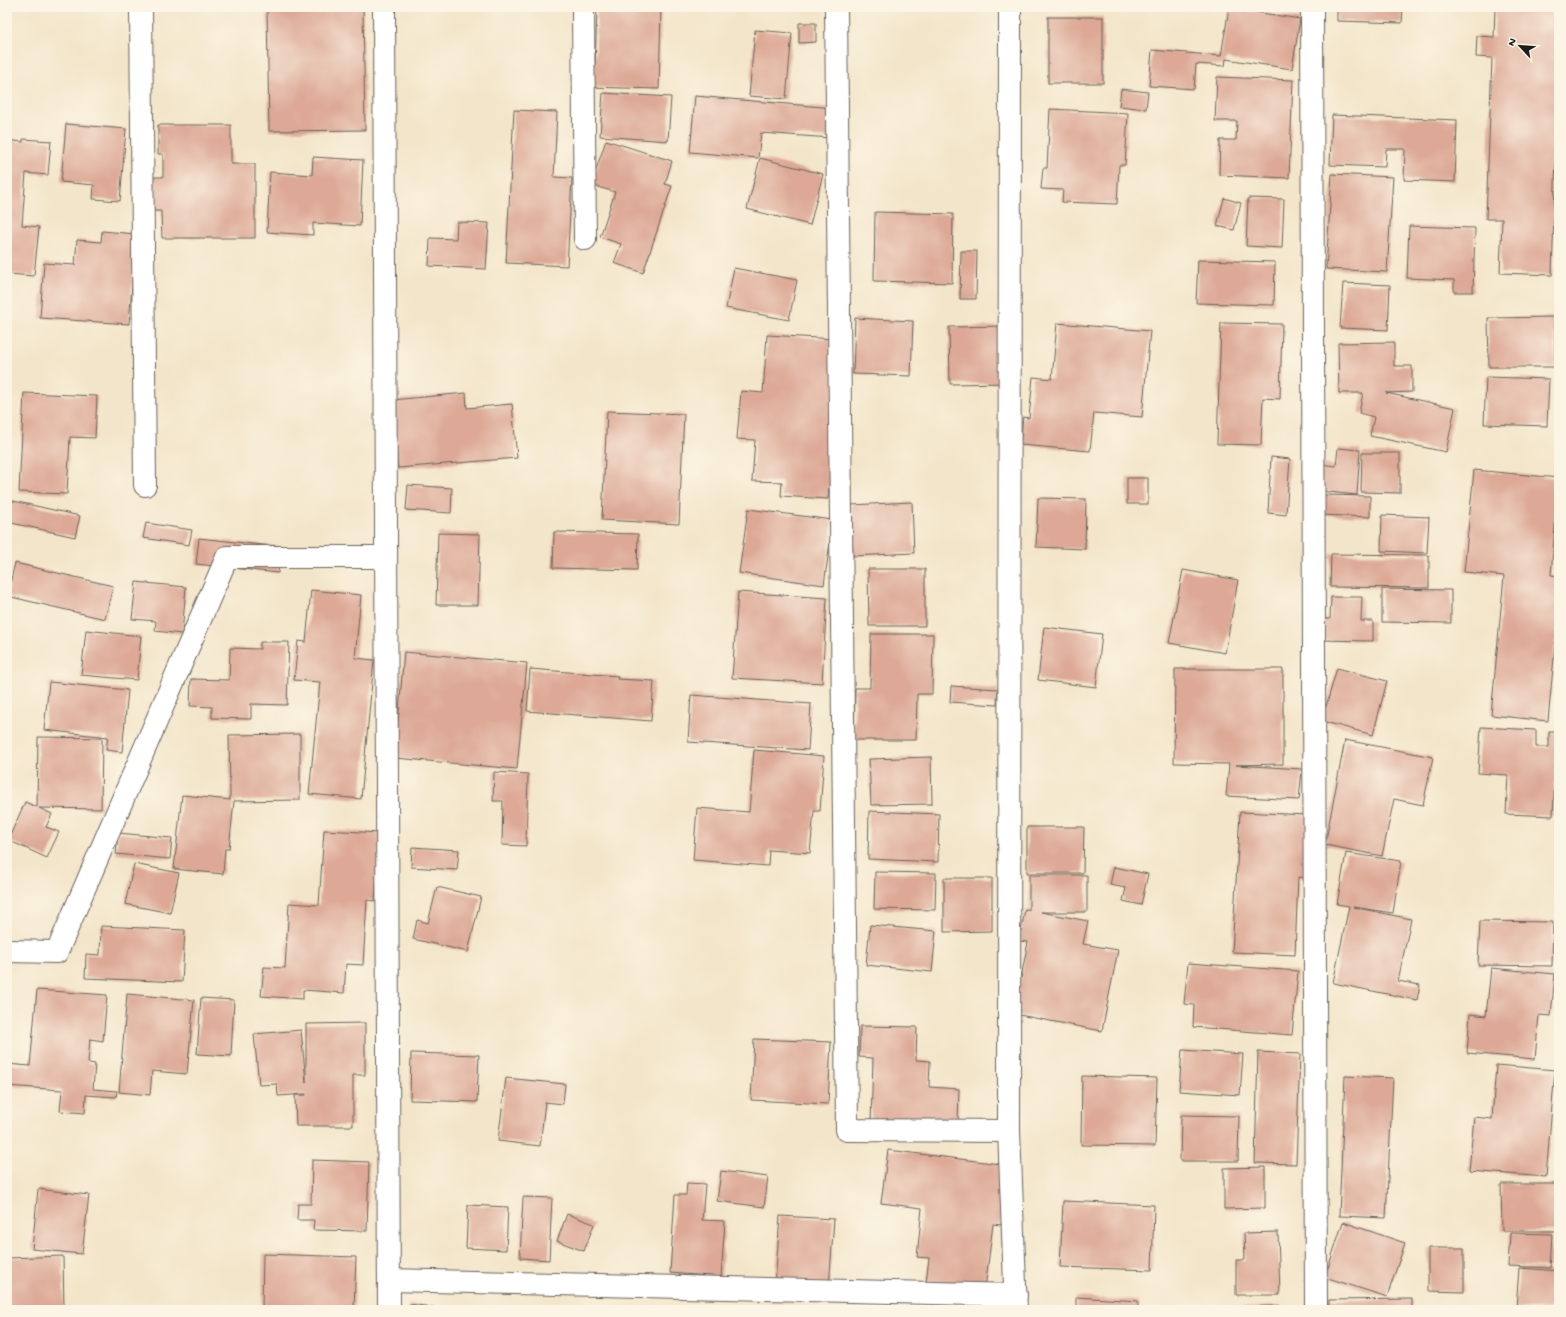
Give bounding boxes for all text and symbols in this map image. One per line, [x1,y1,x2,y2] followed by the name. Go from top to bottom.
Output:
[1500,26,1540,66] north arrow
[1506,37,1520,48] text: N

